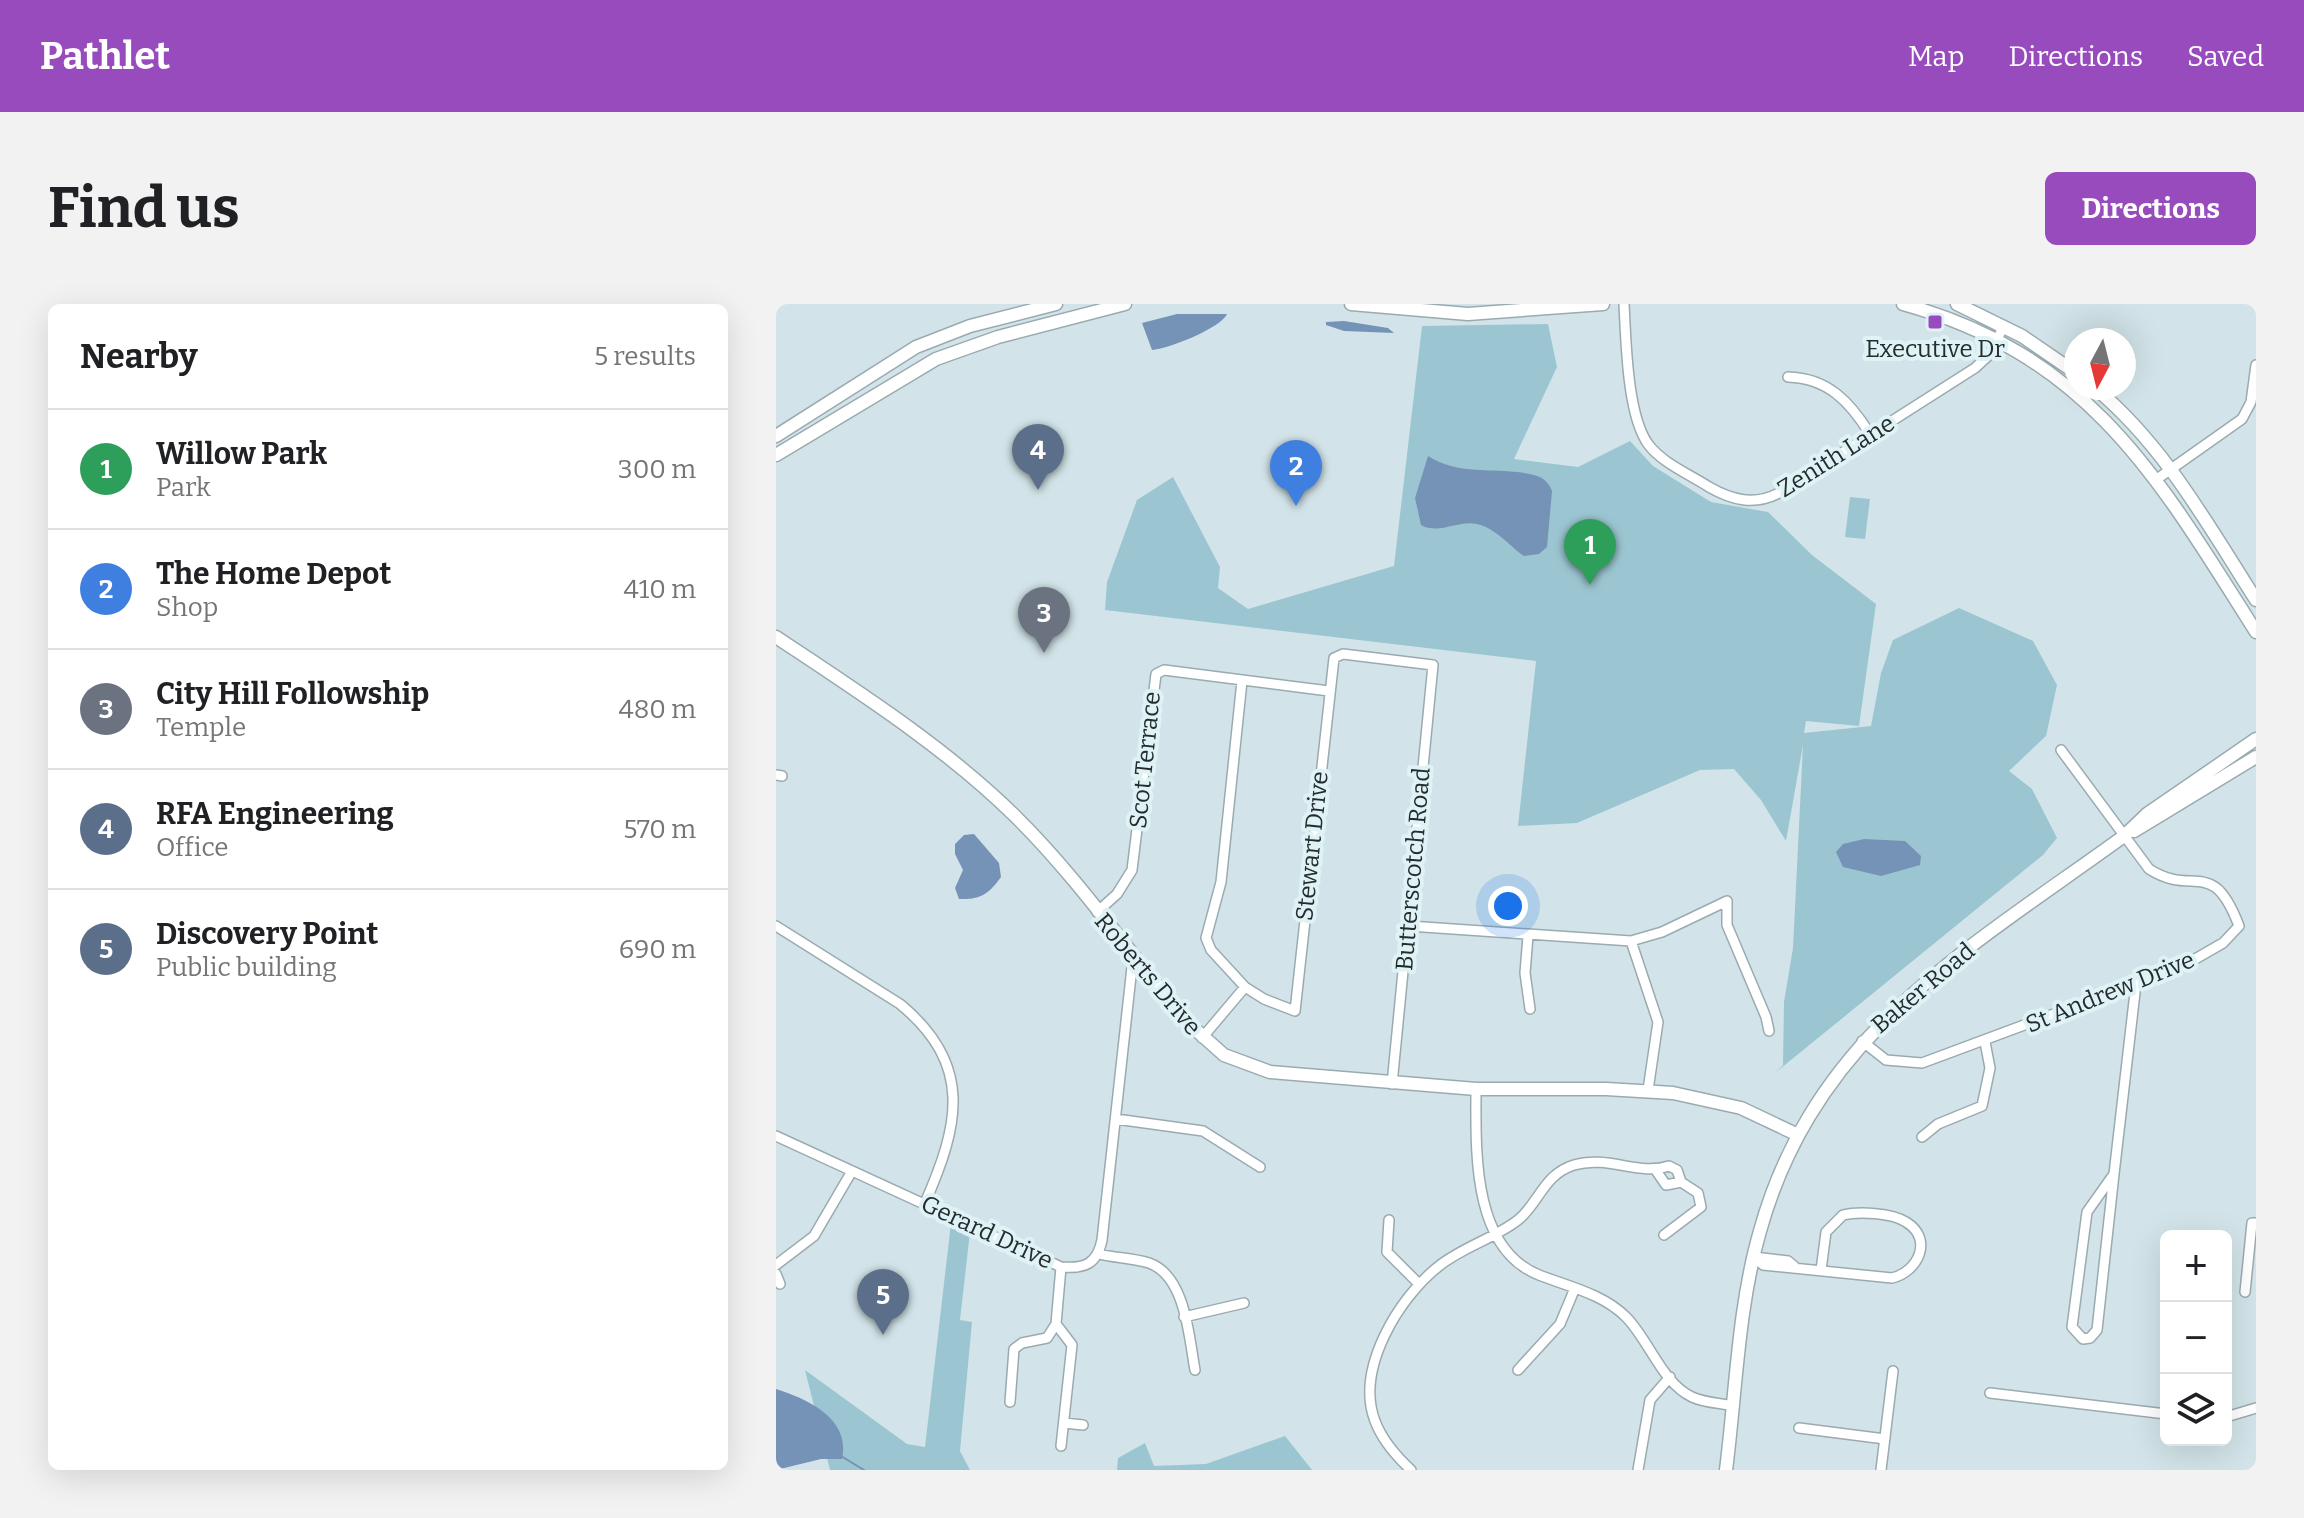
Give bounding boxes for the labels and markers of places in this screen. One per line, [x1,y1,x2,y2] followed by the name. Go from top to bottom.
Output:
[1926,313,1944,331] marker: Executive Dr
[1865,335,2005,363] place label: Executive Dr
[1012,424,1064,490] pin: 4
[1270,440,1322,506] pin: 2
[1564,519,1616,585] pin: 1
[1018,587,1070,653] pin: 3
[857,1269,909,1335] pin: 5

